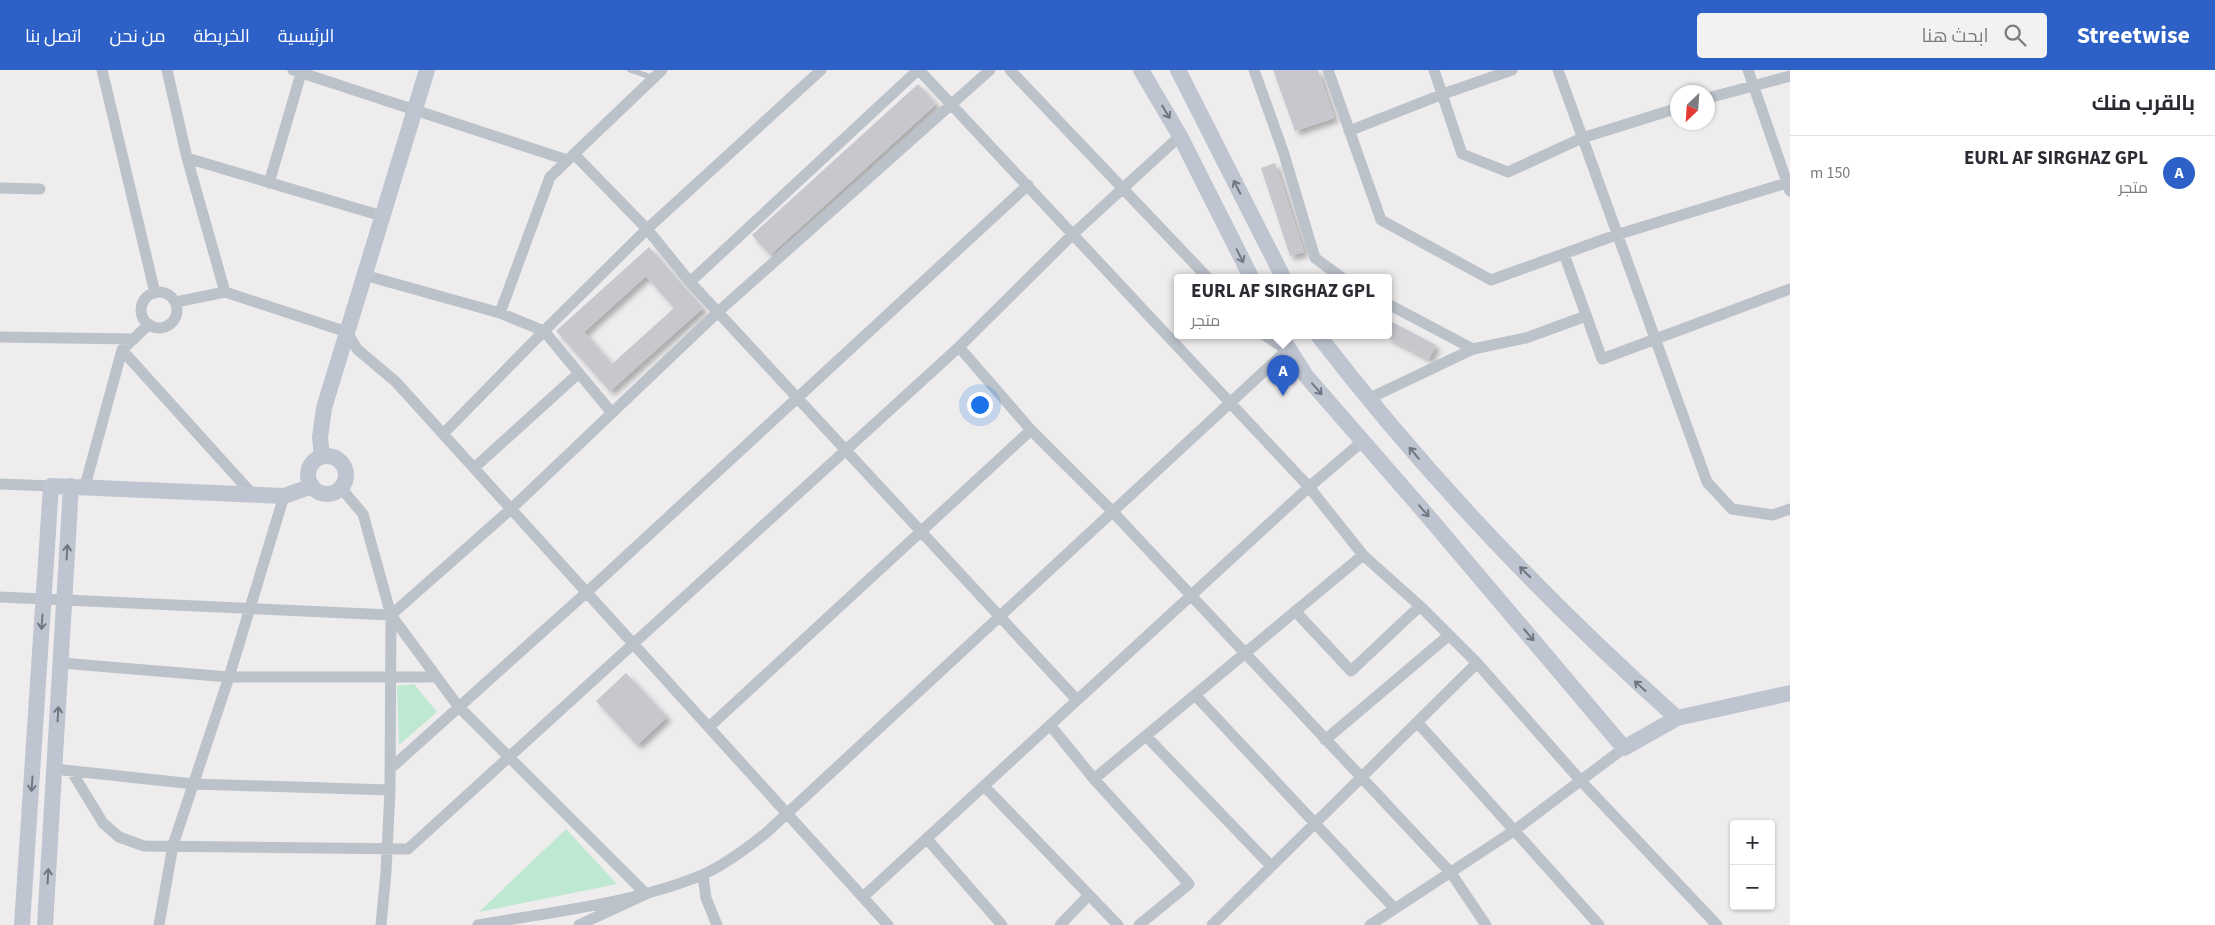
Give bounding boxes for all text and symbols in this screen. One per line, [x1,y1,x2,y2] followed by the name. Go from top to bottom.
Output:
[1697,13,2047,58] search box
[2077,18,2190,53] text: Streetwise
[2001,21,2029,49] icon: search
[1921,23,1989,50] text: ابحث هنا
[25,24,82,49] text: اتصل بنا
[110,24,166,49] text: من نحن
[194,24,250,49] text: الخريطة
[278,24,334,49] text: الرئيسية
[1670,85,1715,130] north arrow
[2092,88,2195,118] text: بالقرب منك
[1161,104,1171,118] one-way arrow
[1964,145,2148,172] text: EURL AF SIRGHAZ GPL
[1810,162,1850,184] text: 150 m
[2174,162,2184,184] text: A
[2119,177,2148,199] text: متجر
[1232,180,1241,195] one-way arrow
[1236,248,1245,263] one-way arrow
[1174,274,1392,339] popup
[1191,278,1375,305] text: EURL AF SIRGHAZ GPL
[1191,310,1220,332] text: متجر
[1267,355,1299,396] pin: A
[1311,382,1322,395] one-way arrow
[967,392,993,418] your location
[1408,447,1419,460] one-way arrow
[1419,505,1430,518] one-way arrow
[63,544,72,560] one-way arrow
[1518,566,1531,578] one-way arrow
[38,614,47,630] one-way arrow
[1523,629,1535,642] one-way arrow
[1634,680,1647,691] one-way arrow
[53,706,62,722] one-way arrow
[27,776,36,792] one-way arrow
[1730,820,1775,910] map controls
[1730,820,1775,865] button: +
[1730,865,1775,910] button: −
[44,869,53,885] one-way arrow

